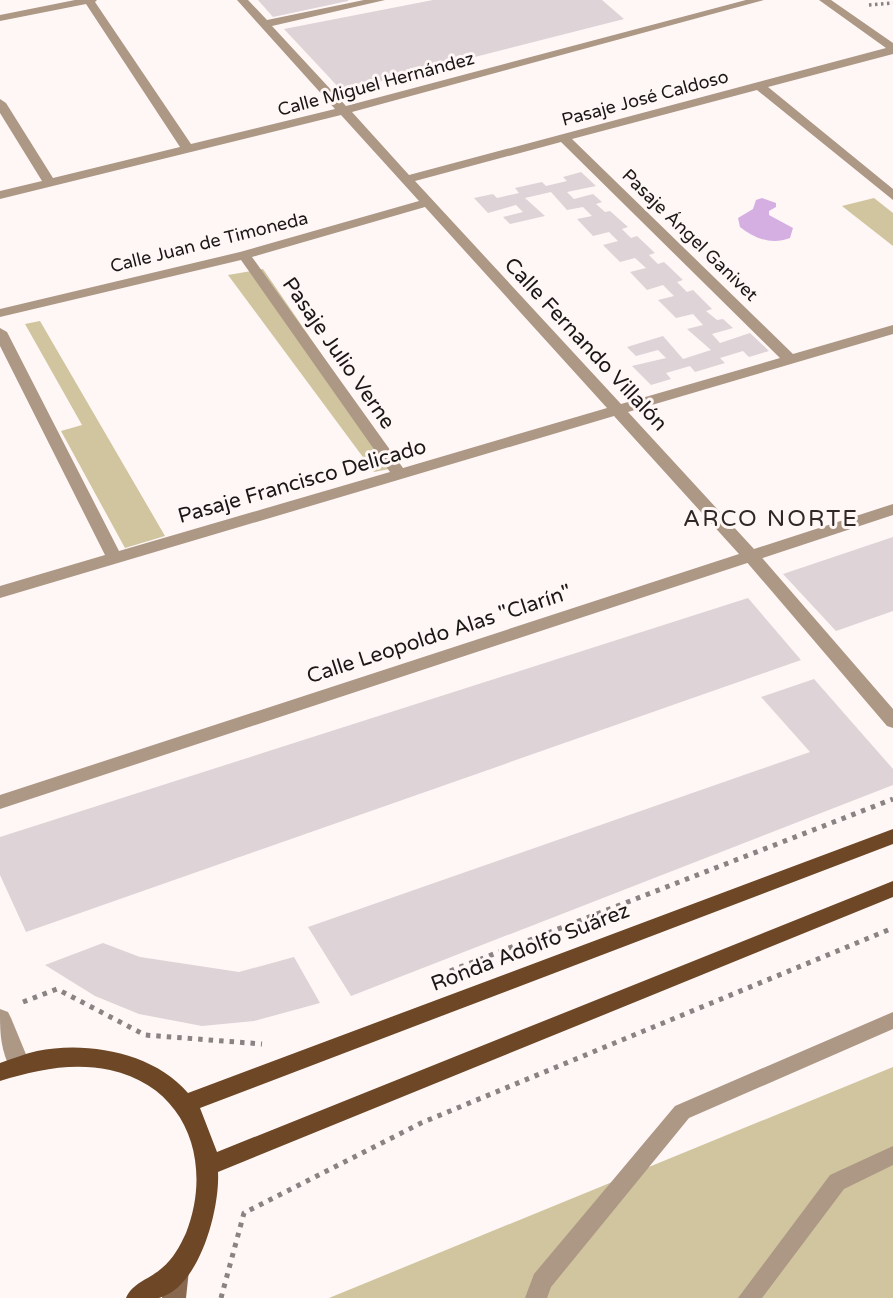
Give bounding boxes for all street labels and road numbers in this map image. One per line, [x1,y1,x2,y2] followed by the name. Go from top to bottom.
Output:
[275,47,477,121] street label: Calle Miguel Hernández
[559,65,731,131] street label: Pasaje José Caldoso
[617,164,763,306] street label: Pasaje Ángel Ganivet
[108,207,310,277] street label: Calle Juan de Timoneda
[499,253,672,436] street label: Calle Fernando Villalón
[277,273,400,434] street label: Pasaje Julio Verne
[175,434,429,529] street label: Pasaje Francisco Delicado
[304,580,575,689] street label: Calle Leopoldo Alas "Clarín"
[427,898,633,997] street label: Ronda Adolfo Suárez

